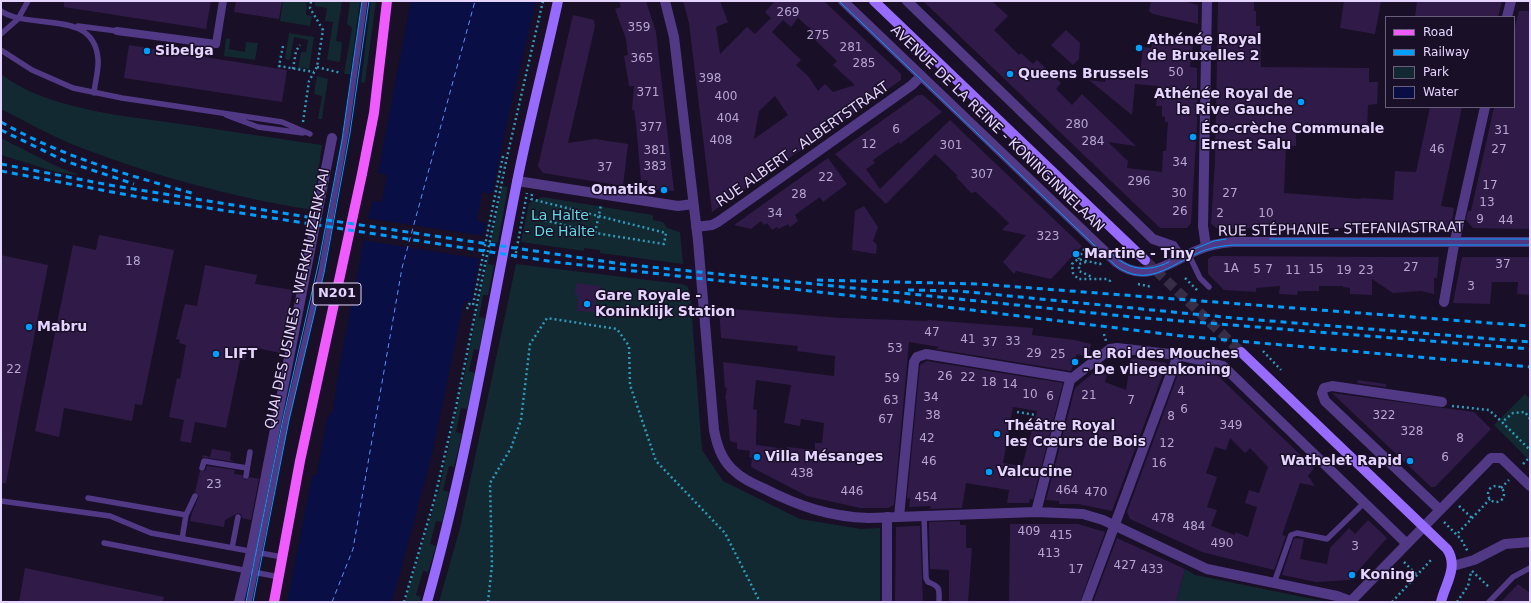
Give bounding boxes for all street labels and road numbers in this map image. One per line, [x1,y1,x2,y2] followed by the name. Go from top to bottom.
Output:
[887,22,1107,236] street label: AVENUE DE LA REINE - KONINGINNELAAN
[713,79,893,211] street label: RUE ALBERT - ALBERTSTRAAT
[262,167,334,431] street label: QUAI DES USINES - WERKHUIZENKAAI
[1218,219,1464,241] street label: RUE STÉPHANIE - STEFANIASTRAAT
[313,283,361,305] road number: N201

